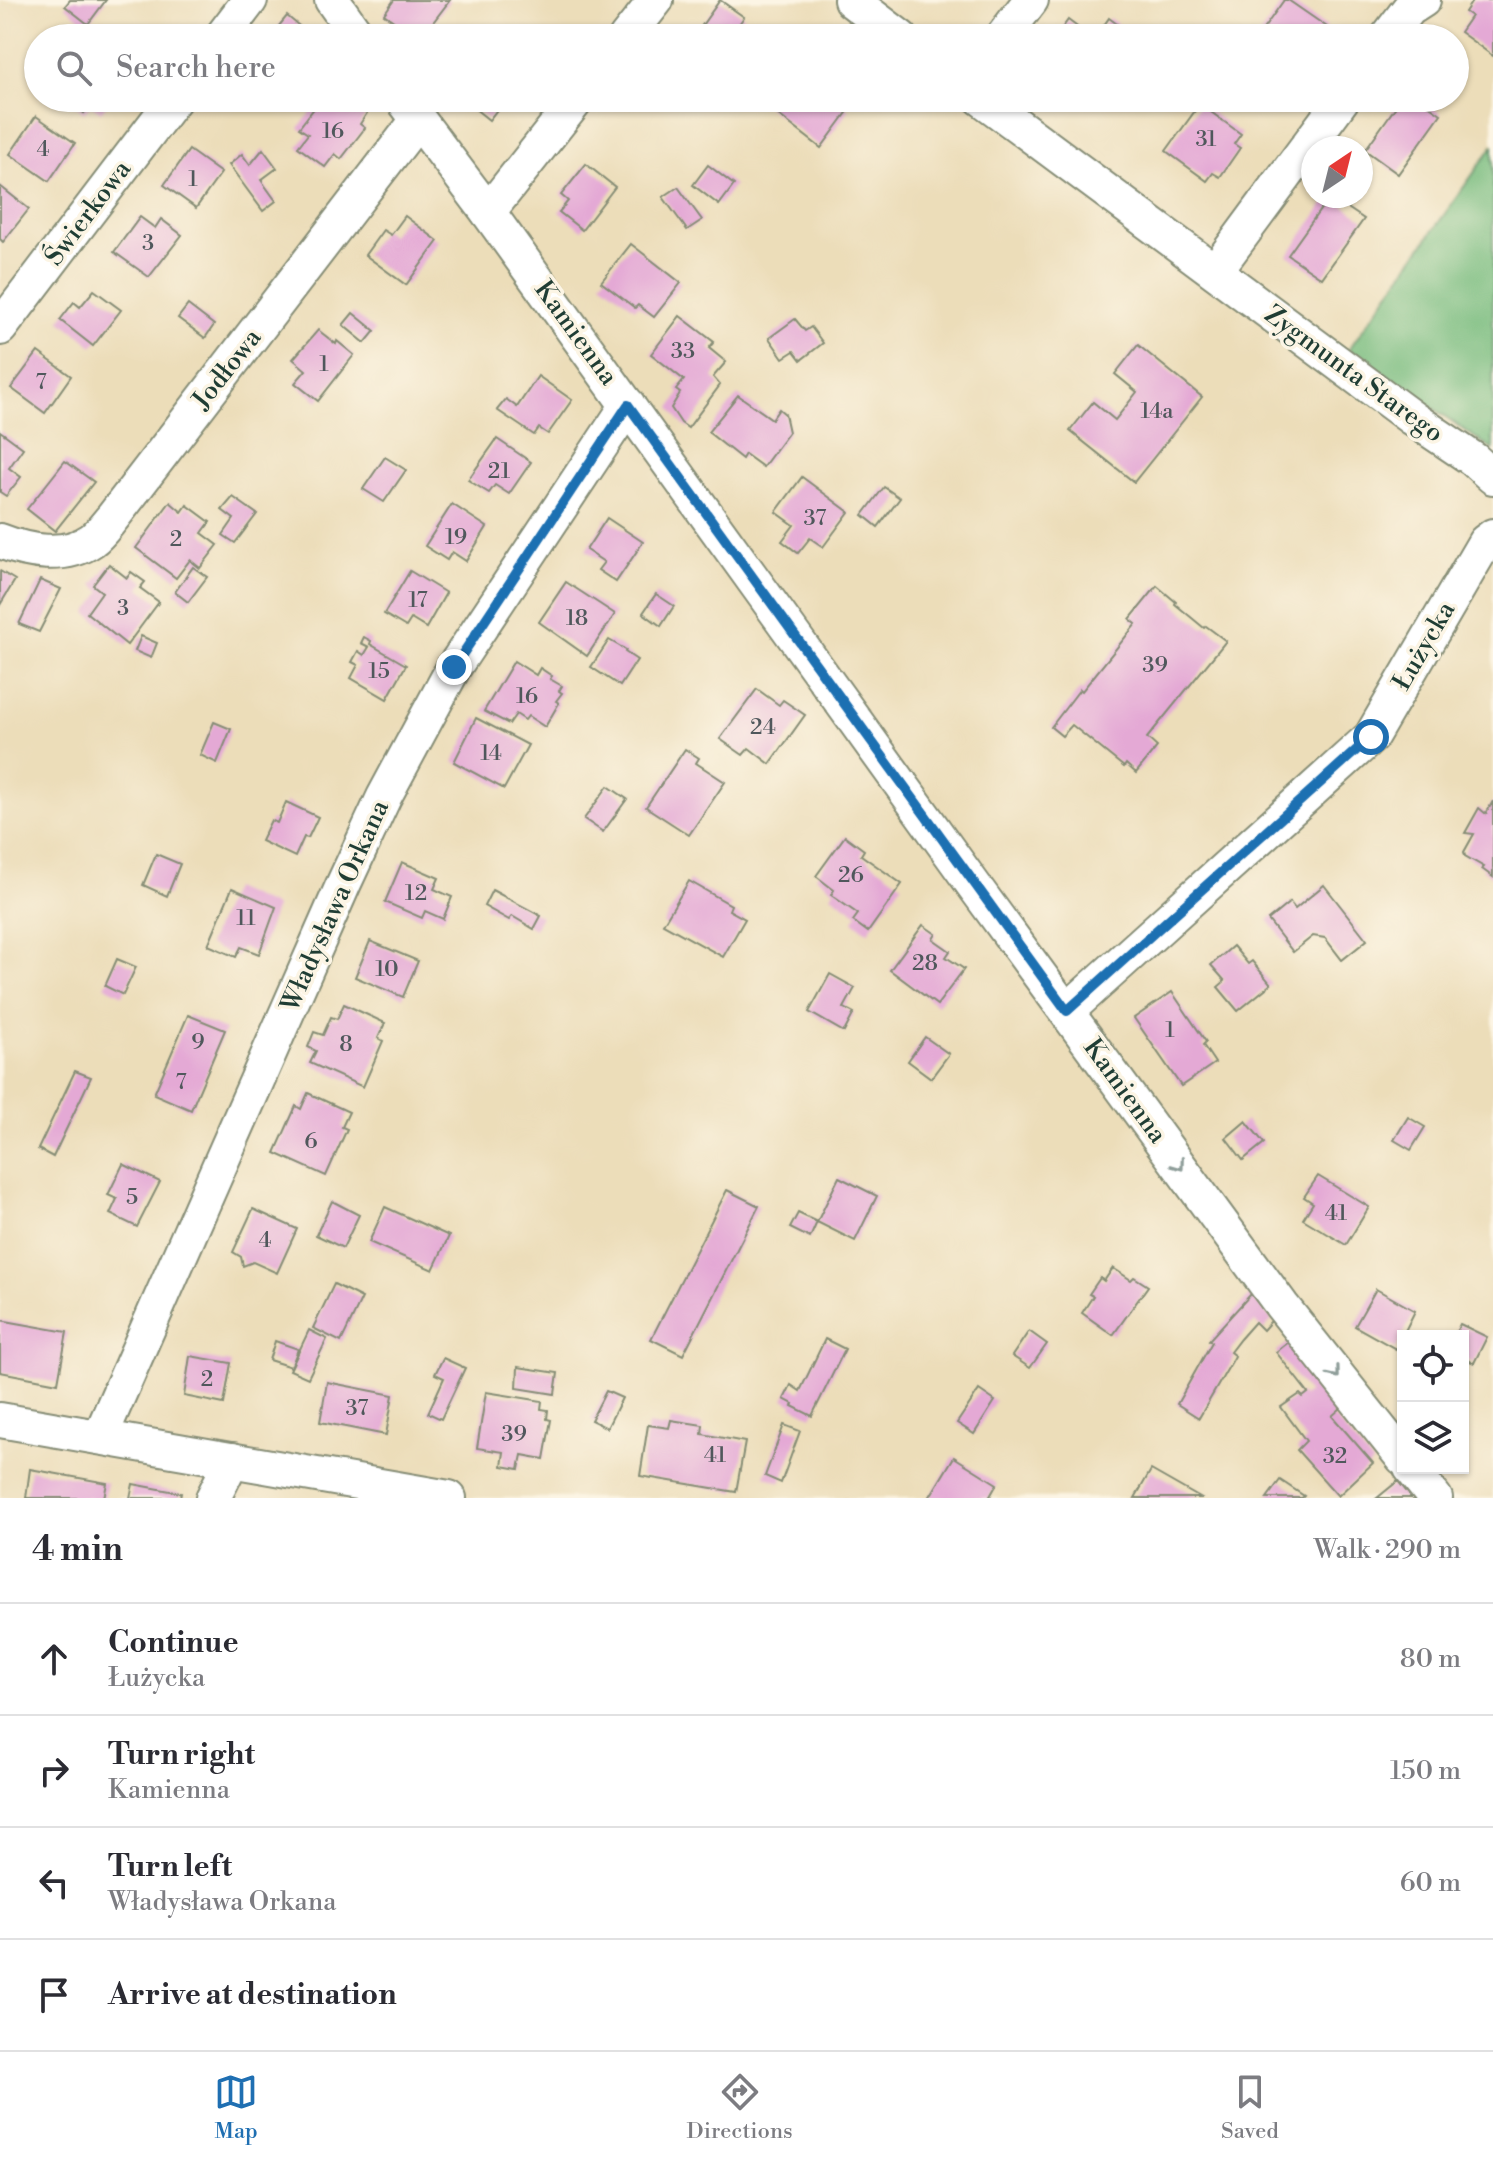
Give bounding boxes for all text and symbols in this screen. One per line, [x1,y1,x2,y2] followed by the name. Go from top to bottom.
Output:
[24,24,1469,112] search box
[52,46,96,90] icon: search
[116,49,276,87] text: Search here
[322,118,344,145] house number: 16
[1195,126,1217,153] house number: 31
[36,136,50,163] house number: 4
[1301,136,1373,208] north arrow
[36,152,139,272] street label: Świerkowa
[188,166,198,193] house number: 1
[142,230,154,257] house number: 3
[527,274,625,392] street label: Kamienna
[1258,298,1450,450] street label: Zygmunta Starego
[185,322,269,417] street label: Jodłowa
[671,338,695,365] house number: 33
[319,351,329,378] house number: 1
[35,369,47,396] house number: 7
[1141,398,1174,425] house number: 14a
[488,458,511,485] house number: 21
[804,505,826,532] house number: 37
[445,524,467,551] house number: 19
[170,526,182,553] house number: 2
[408,587,428,614] house number: 17
[117,595,129,622] house number: 3
[1386,595,1463,696] street label: Łużycka
[566,605,588,632] house number: 18
[436,649,472,685] route end
[1142,652,1168,679] house number: 39
[368,658,390,685] house number: 15
[516,683,538,710] house number: 16
[750,714,776,741] house number: 24
[1353,719,1389,755] route start
[480,740,502,767] house number: 14
[274,794,396,1018] street label: Władysława Orkana
[838,862,864,889] house number: 26
[405,880,427,907] house number: 12
[236,905,256,932] house number: 11
[912,950,938,977] house number: 28
[375,956,399,983] house number: 10
[1165,1017,1175,1044] house number: 1
[191,1029,205,1056] house number: 9
[339,1031,353,1058] house number: 8
[1076,1032,1174,1150] street label: Kamienna
[175,1069,187,1096] house number: 7
[304,1128,318,1155] house number: 6
[1169,1156,1184,1170] one-way arrow
[126,1184,138,1211] house number: 5
[1325,1200,1348,1227] house number: 41
[258,1227,272,1254] house number: 4
[1397,1330,1469,1474] map controls
[1397,1330,1469,1402] button: locate
[1325,1363,1340,1378] one-way arrow
[201,1366,213,1393] house number: 2
[346,1395,368,1422] house number: 37
[1397,1402,1469,1474] button: layers
[501,1421,527,1448] house number: 39
[704,1442,727,1469] house number: 41
[1323,1443,1347,1470] house number: 32
[32,1529,123,1571] text: 4 min
[1314,1534,1461,1566] text: Walk · 290 m
[108,1624,239,1662] text: Continue
[32,1637,76,1681] icon: ahead
[1400,1643,1461,1675] text: 80 m
[108,1662,205,1694] text: Łużycka
[108,1736,255,1774] text: Turn right
[32,1749,76,1793] icon: right
[1390,1755,1461,1787] text: 150 m
[108,1774,230,1806] text: Kamienna
[108,1848,232,1886] text: Turn left
[32,1861,76,1905] icon: left
[1400,1867,1461,1899] text: 60 m
[108,1886,336,1918] text: Władysława Orkana
[32,1973,76,2017] icon: arrive
[108,1976,397,2014] text: Arrive at destination
[214,2070,258,2145] tab: Map
[687,2070,793,2145] tab: Directions
[1221,2070,1279,2145] tab: Saved

